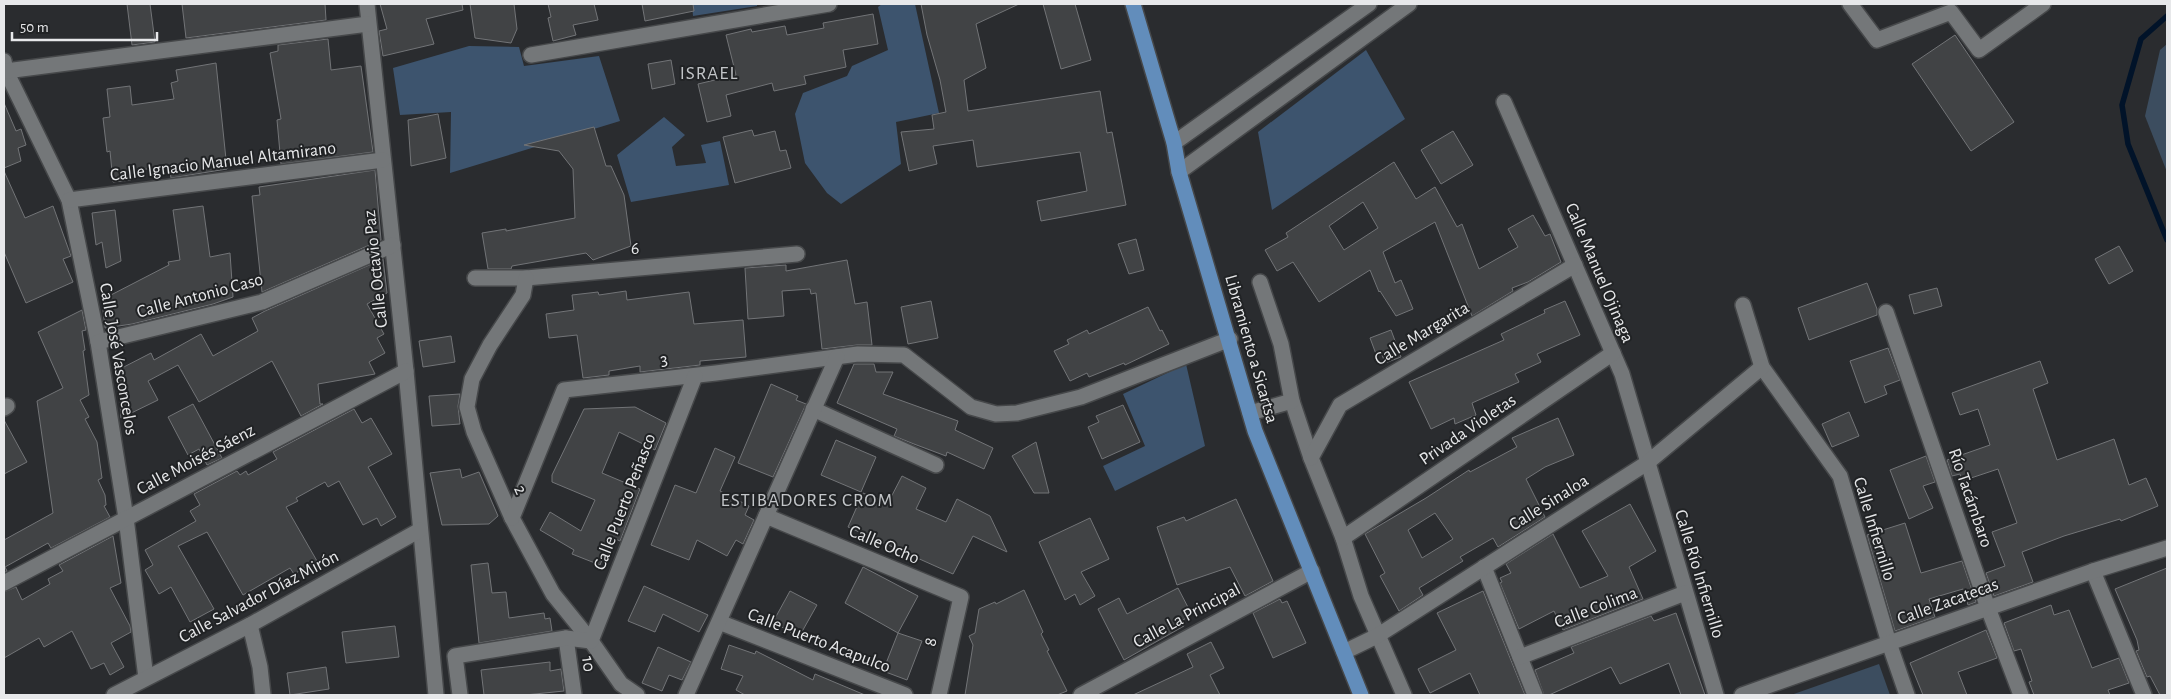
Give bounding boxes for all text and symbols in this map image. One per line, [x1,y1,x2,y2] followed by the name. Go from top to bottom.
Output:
[12,10,158,42] scale bar
[20,20,49,35] text: 50 m
[680,64,738,83] district label: ISRAEL
[109,139,337,185] street label: Calle Ignacio Manuel Altamirano
[1561,201,1637,345] street label: Calle Manuel Ojinaga
[361,209,391,329] street label: Calle Octavio Paz
[630,240,640,258] street label: 6
[135,270,265,322] street label: Calle Antonio Caso
[1221,273,1281,425] street label: Libramiento a Sicartsa
[96,282,140,436] street label: Calle José Vasconcelos
[1372,299,1472,369] street label: Calle Margarita
[659,351,669,369] street label: 3
[1416,391,1520,469] street label: Privada Violetas
[134,421,258,499] street label: Calle Moisés Sáenz
[591,431,659,573] street label: Calle Puerto Peñasco
[1945,446,1995,550] street label: Río Tacámbaro
[1506,472,1592,534] street label: Calle Sinaloa
[1850,475,1898,583] street label: Calle Infiernillo
[510,483,530,497] street label: 2
[721,491,893,510] district label: ESTIBADORES CROM
[1671,508,1727,640] street label: Calle Río Infiernillo
[846,522,922,568] street label: Calle Ocho
[176,547,342,647] street label: Calle Salvador Díaz Mirón
[1895,575,2001,629] street label: Calle Zacatecas
[1131,580,1243,652] street label: Calle La Principal
[1552,584,1640,632] street label: Calle Colima
[745,606,893,677] street label: Calle Puerto Acapulco
[921,636,941,648] street label: 8
[578,655,598,673] street label: 10

